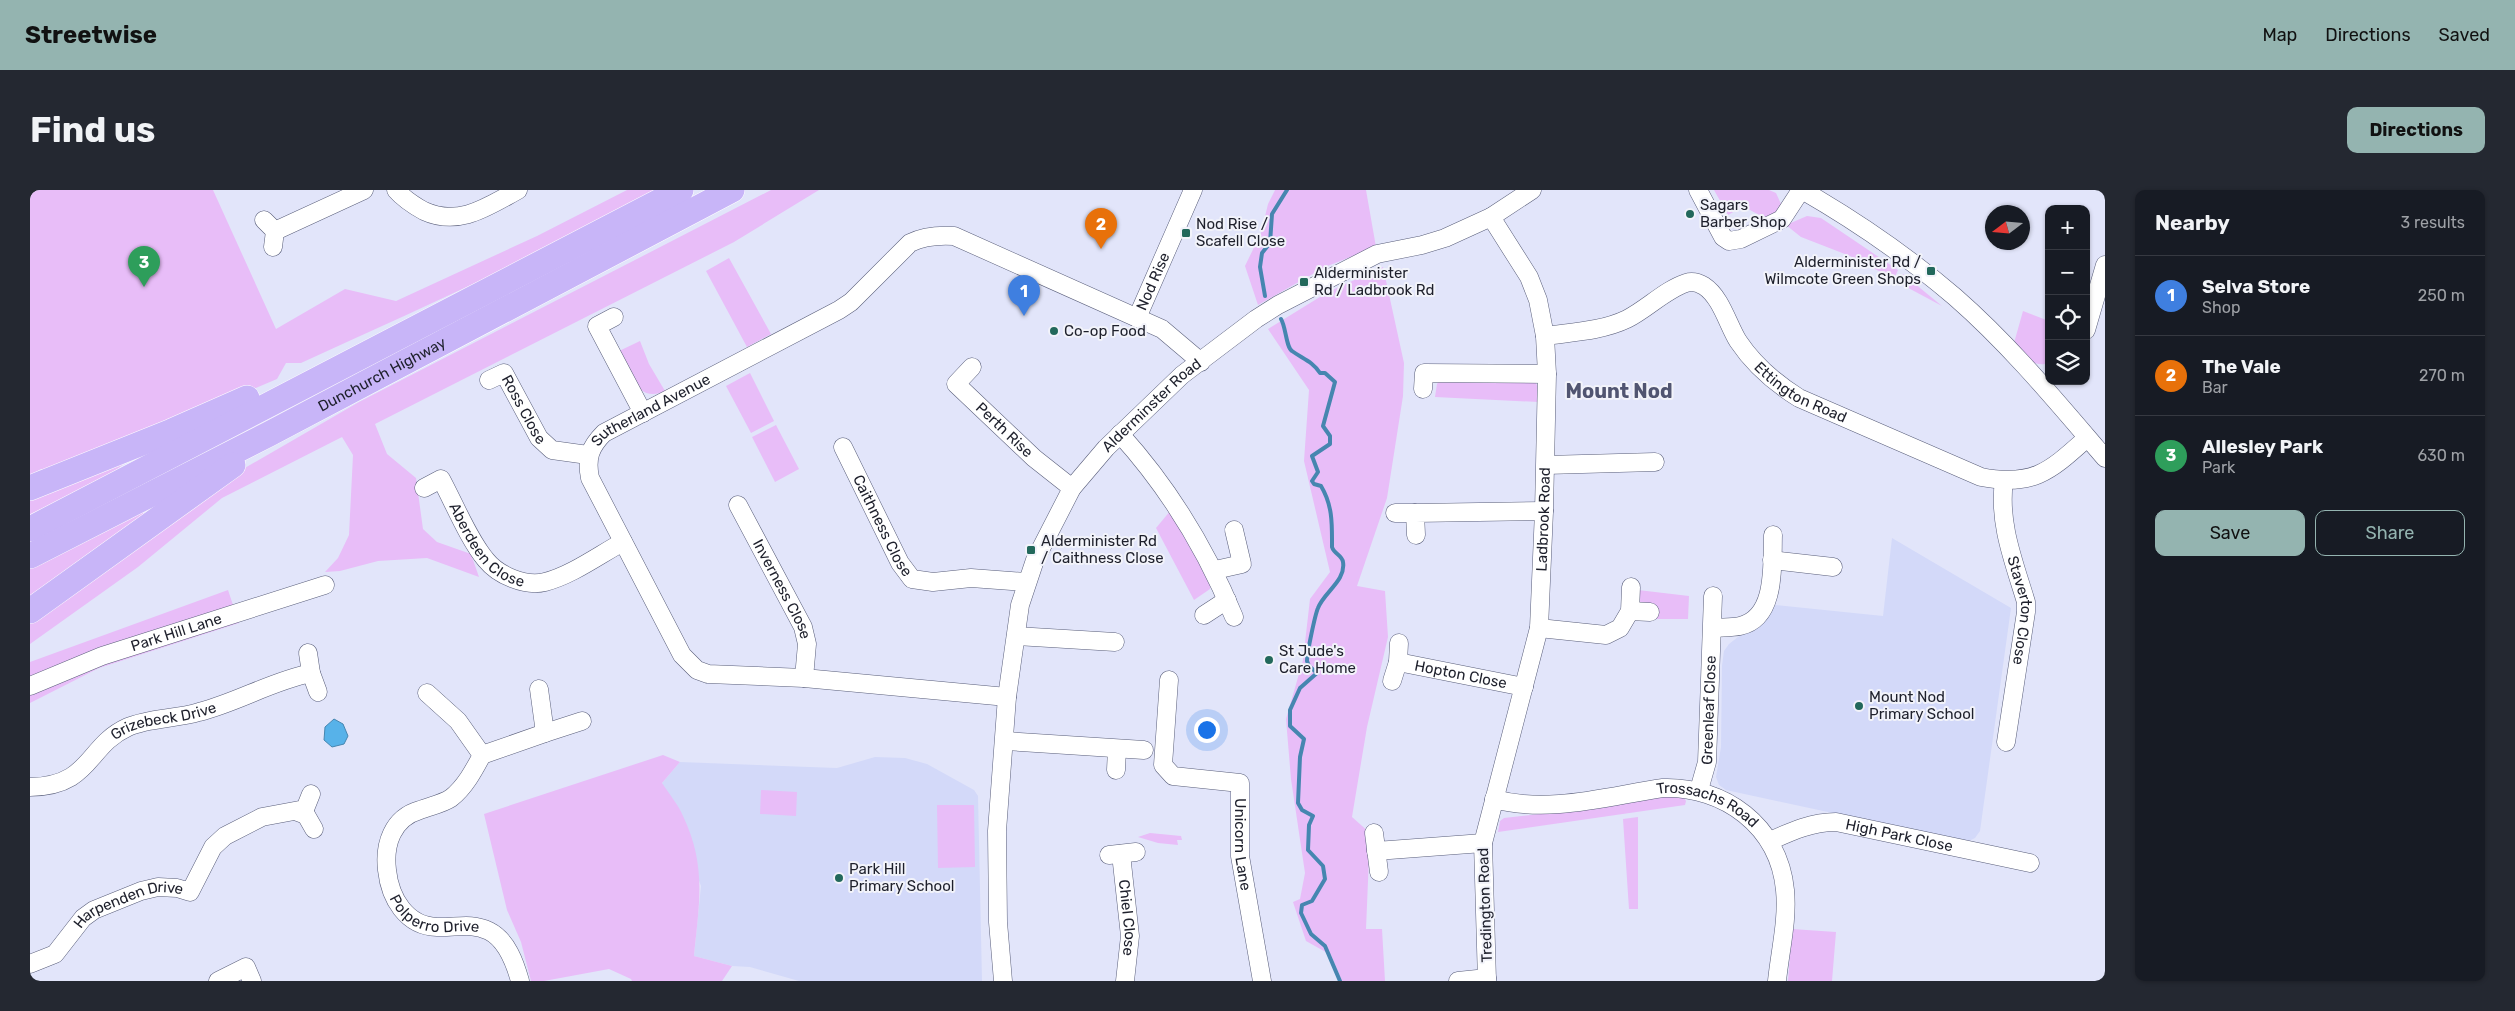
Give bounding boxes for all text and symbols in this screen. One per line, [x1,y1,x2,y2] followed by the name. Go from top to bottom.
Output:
[25,21,157,49] text: Streetwise
[2262,24,2297,46] text: Map
[2325,24,2411,46] text: Directions
[2439,24,2490,46] text: Saved
[2347,107,2485,153] button: Directions
[30,109,155,151] text: Find us
[1700,196,1786,231] place label: Sagars Barber Shop
[1985,205,2030,250] north arrow
[2045,205,2090,385] map controls
[2045,205,2090,250] button: +
[1085,208,1117,249] pin: 2
[1684,208,1696,220] marker: Sagars Barber Shop
[2155,210,2230,235] text: Nearby
[2400,213,2465,232] text: 3 results
[1196,215,1285,250] place label: Nod Rise / Scafell Close
[1180,227,1192,239] marker: Nod Rise / Scafell Close
[128,246,160,287] pin: 3
[1133,250,1174,313] street label: Nod Rise
[2045,250,2090,295] button: −
[1765,253,1921,288] place label: Alderminister Rd / Wilmcote Green Shops
[1314,264,1435,299] place label: Alderminister Rd / Ladbrook Rd
[1925,265,1937,277] marker: Alderminister Rd / Wilmcote Green Shops
[1008,275,1040,316] pin: 1
[2202,275,2310,298] text: Selva Store
[1298,276,1310,288] marker: Alderminister Rd / Ladbrook Rd
[2167,286,2175,305] text: 1
[2418,286,2465,305] text: 250 m
[2045,295,2090,340] button: locate
[2202,298,2240,317] text: Shop
[1064,322,1146,340] place label: Co-op Food
[1048,325,1060,337] marker: Co-op Food
[315,333,449,416] street label: Dunchurch Highway
[2045,340,2090,385] button: layers
[1098,355,1205,456] street label: Alderminster Road
[2202,355,2281,378] text: The Vale
[1750,358,1849,427] street label: Ettington Road
[2166,366,2176,385] text: 2
[2419,366,2465,385] text: 270 m
[587,370,713,450] street label: Sutherland Avenue
[498,372,549,448] street label: Ross Close
[2202,378,2228,397] text: Bar
[1565,379,1673,403] district label: Mount Nod
[972,399,1037,461] street label: Perth Rise
[2202,435,2323,458] text: Allesley Park
[2166,446,2176,465] text: 3
[2417,446,2465,465] text: 630 m
[2202,458,2235,477] text: Park
[1532,467,1554,572] street label: Ladbrook Road
[849,472,916,580] street label: Caithness Close
[445,500,527,591] street label: Aberdeen Close
[2155,510,2305,556] button: Save
[2315,510,2465,556] button: Share
[1041,532,1164,567] place label: Alderminister Rd / Caithness Close
[749,536,814,641] street label: Inverness Close
[1025,544,1037,556] marker: Alderminister Rd / Caithness Close
[2003,554,2035,666] street label: Staverton Close
[129,609,224,655] street label: Park Hill Lane
[1279,642,1356,677] place label: St Jude's Care Home
[1263,654,1275,666] marker: St Jude's Care Home
[1698,655,1720,765] street label: Greenleaf Close
[1413,656,1509,692] street label: Hopton Close
[1869,688,1974,723] place label: Mount Nod Primary School
[107,698,219,744] street label: Grizebeck Drive
[1853,700,1865,712] marker: Mount Nod Primary School
[1194,717,1220,743] your location
[1655,779,1762,831] street label: Trossachs Road
[1231,798,1255,892] street label: Unicorn Lane
[1844,815,1955,855] street label: High Park Close
[1474,847,1496,963] street label: Tredington Road
[849,860,954,895] place label: Park Hill Primary School
[833,872,845,884] marker: Park Hill Primary School
[70,878,186,932] street label: Harpenden Drive
[1115,878,1139,957] street label: Chiel Close
[386,891,481,936] street label: Polperro Drive

